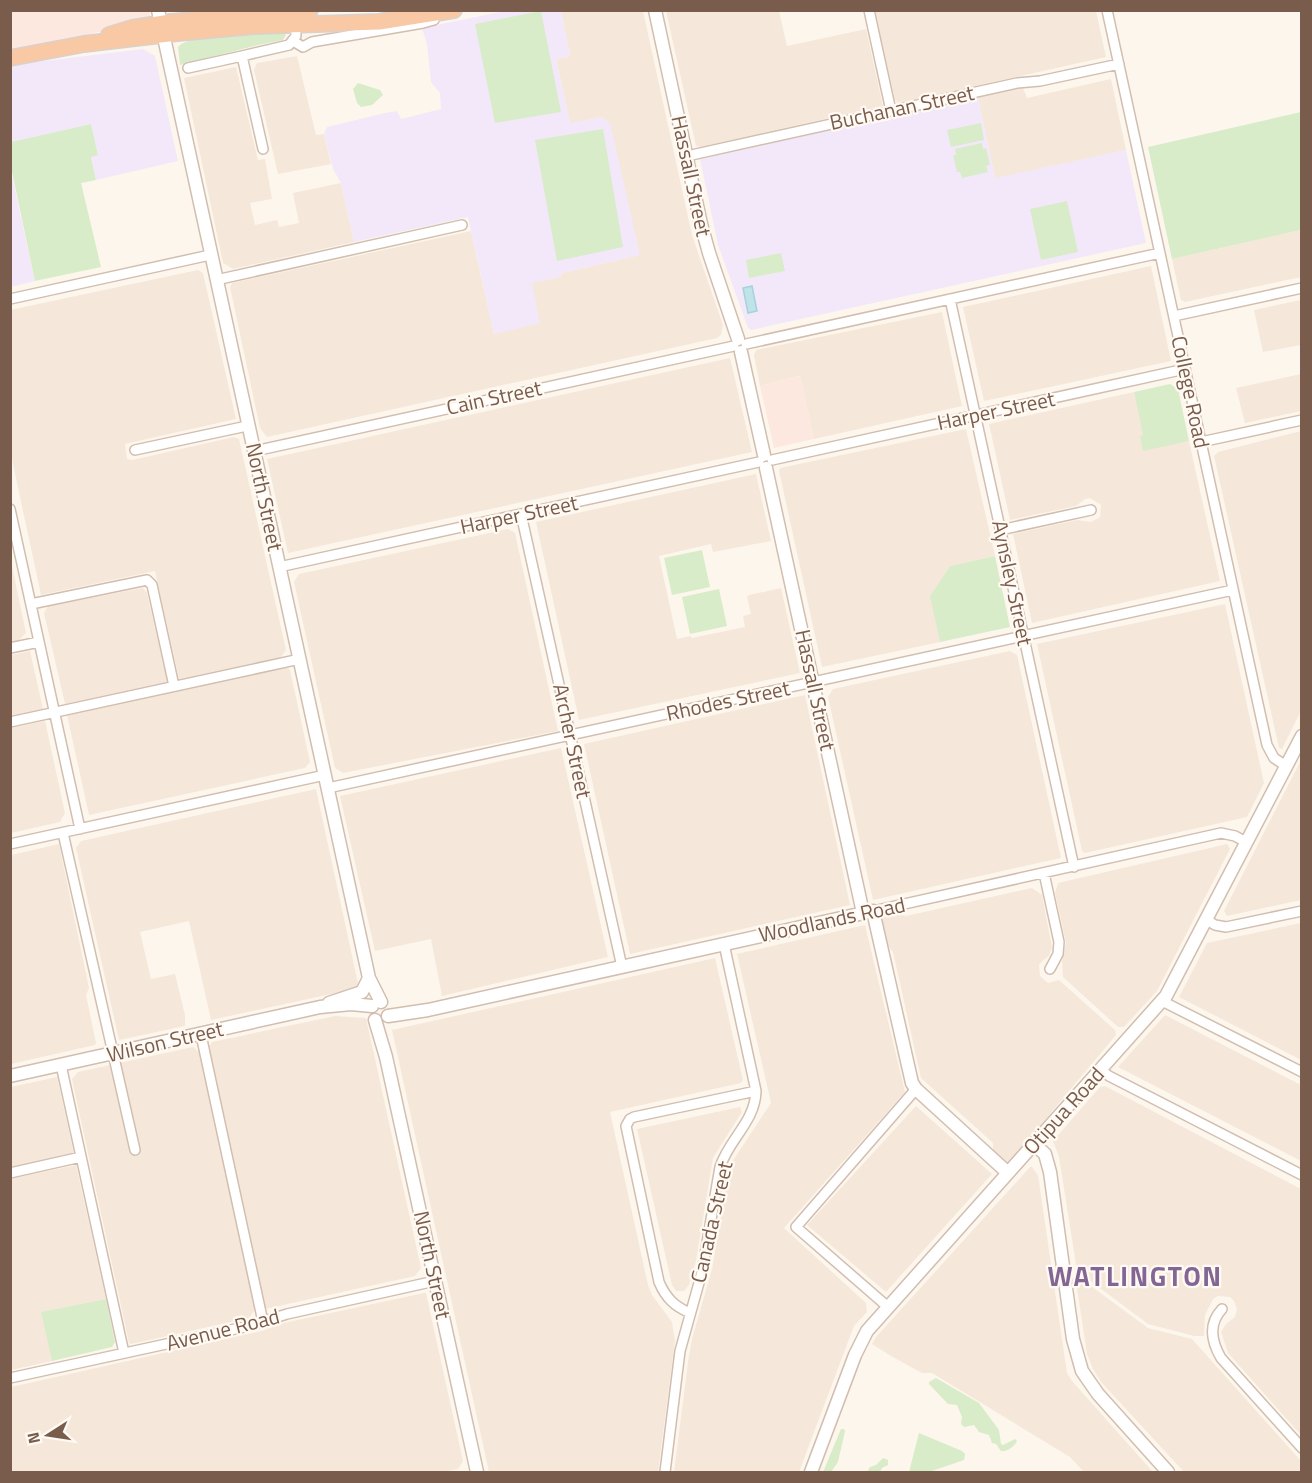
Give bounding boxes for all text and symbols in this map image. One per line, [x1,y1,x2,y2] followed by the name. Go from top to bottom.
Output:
[827,76,978,138] street label: Buchanan Street
[664,112,721,240] street label: Hassall Street
[1163,333,1218,451] street label: College Road
[443,371,545,423] street label: Cain Street
[934,382,1058,438] street label: Harper Street
[238,440,292,554] street label: North Street
[457,486,581,542] street label: Harper Street
[984,517,1042,649] street label: Aynsley Street
[788,626,845,754] street label: Hassall Street
[663,671,793,729] street label: Rhodes Street
[545,680,601,802] street label: Archer Street
[756,888,908,950] street label: Woodlands Road
[103,1012,227,1070] street label: Wilson Street
[1015,1059,1111,1161] street label: Otipua Road
[681,1157,741,1286] street label: Canada Street
[406,1208,460,1322] street label: North Street
[1047,1255,1223,1296] district label: WATLINGTON
[163,1299,283,1359] street label: Avenue Road
[18,1405,78,1465] north arrow
[20,1430,46,1446] text: N

